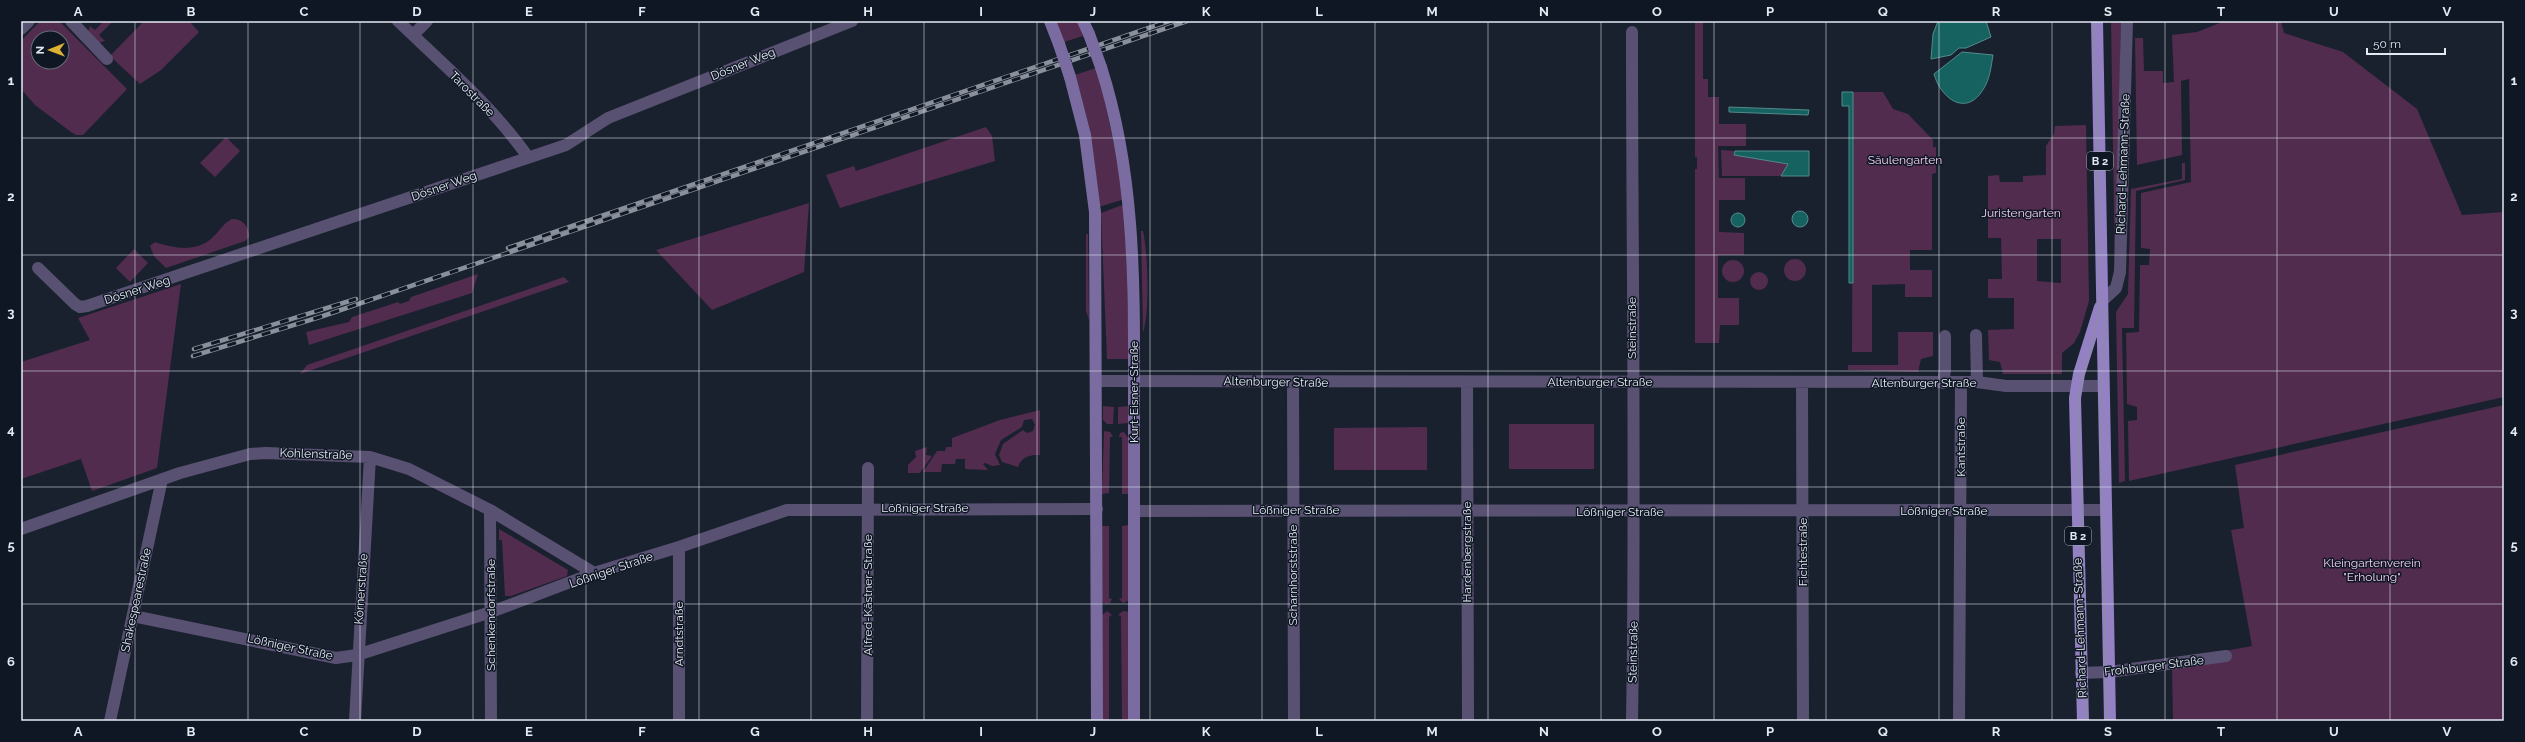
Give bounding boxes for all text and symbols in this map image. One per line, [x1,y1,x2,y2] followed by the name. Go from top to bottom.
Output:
[74,4,83,19] text: A
[187,4,196,19] text: B
[300,4,309,19] text: C
[412,4,422,19] text: D
[525,4,533,19] text: E
[638,4,646,19] text: F
[750,4,760,19] text: G
[863,4,873,19] text: H
[979,4,983,19] text: I
[1090,4,1096,19] text: J
[1202,4,1211,19] text: K
[1315,4,1323,19] text: L
[1426,4,1438,19] text: M
[1539,4,1549,19] text: N
[1652,4,1662,19] text: O
[1766,4,1774,19] text: P
[1878,4,1888,19] text: Q
[1992,4,2001,19] text: R
[2104,4,2112,19] text: S
[2217,4,2225,19] text: T
[2329,4,2339,19] text: U
[2443,4,2452,19] text: V
[30,30,70,70] north arrow
[2367,30,2445,56] scale bar
[2373,37,2401,51] text: 50 m
[709,45,777,83] street label: Dösner Weg
[34,46,47,54] text: N
[447,69,497,119] street label: Tarostraße
[8,73,15,88] text: 1
[2511,73,2518,88] text: 1
[2114,94,2132,234] street label: Richard-Lehmann-Straße
[2087,152,2113,170] road number: B 2
[1868,153,1942,167] park label: Säulengarten
[409,168,479,204] street label: Dösner Weg
[7,189,15,204] text: 2
[2510,189,2518,204] text: 2
[1981,206,2061,220] park label: Juristengarten
[102,273,172,307] street label: Dösner Weg
[1625,297,1639,359] street label: Steinstraße
[7,305,15,320] text: 3
[2510,305,2518,320] text: 3
[1127,341,1141,443] street label: Kurt-Eisner-Straße
[1223,374,1329,390] street label: Altenburger Straße
[1548,375,1652,389] street label: Altenburger Straße
[1872,376,1976,390] street label: Altenburger Straße
[1954,417,1968,477] street label: Kantstraße
[7,422,15,437] text: 4
[2510,422,2518,437] text: 4
[279,446,353,462] street label: Kohlenstraße
[881,501,969,515] street label: Lößniger Straße
[1460,502,1474,603] street label: Hardenbergstraße
[1252,503,1340,517] street label: Lößniger Straße
[1900,504,1988,518] street label: Lößniger Straße
[1576,505,1664,519] street label: Lößniger Straße
[1796,518,1810,586] street label: Fichtestraße
[1286,525,1300,625] street label: Scharnhorststraße
[2065,527,2091,545] road number: B 2
[861,534,875,656] street label: Alfred-Kästner-Straße
[7,538,15,553] text: 5
[2510,538,2518,553] text: 5
[118,547,154,653] street label: Shakespearestraße
[567,549,655,591] street label: Lößniger Straße
[352,553,370,625] street label: Körnerstraße
[2323,556,2421,584] park label: Kleingartenverein "Erholung"
[2071,558,2089,698] street label: Richard-Lehmann-Straße
[484,559,498,671] street label: Schenkendorfstraße
[672,601,686,667] street label: Arndtstraße
[1625,621,1641,683] street label: Steinstraße
[246,631,334,663] street label: Lößniger Straße
[2103,653,2205,679] street label: Frohburger Straße
[7,654,15,669] text: 6
[2510,654,2518,669] text: 6
[74,724,83,739] text: A
[187,724,196,739] text: B
[300,724,309,739] text: C
[412,724,422,739] text: D
[525,724,533,739] text: E
[638,724,646,739] text: F
[750,724,760,739] text: G
[863,724,873,739] text: H
[979,724,983,739] text: I
[1090,724,1096,739] text: J
[1202,724,1211,739] text: K
[1315,724,1323,739] text: L
[1426,724,1438,739] text: M
[1539,724,1549,739] text: N
[1652,724,1662,739] text: O
[1766,724,1774,739] text: P
[1878,724,1888,739] text: Q
[1992,724,2001,739] text: R
[2104,724,2112,739] text: S
[2217,724,2225,739] text: T
[2329,724,2339,739] text: U
[2443,724,2452,739] text: V

